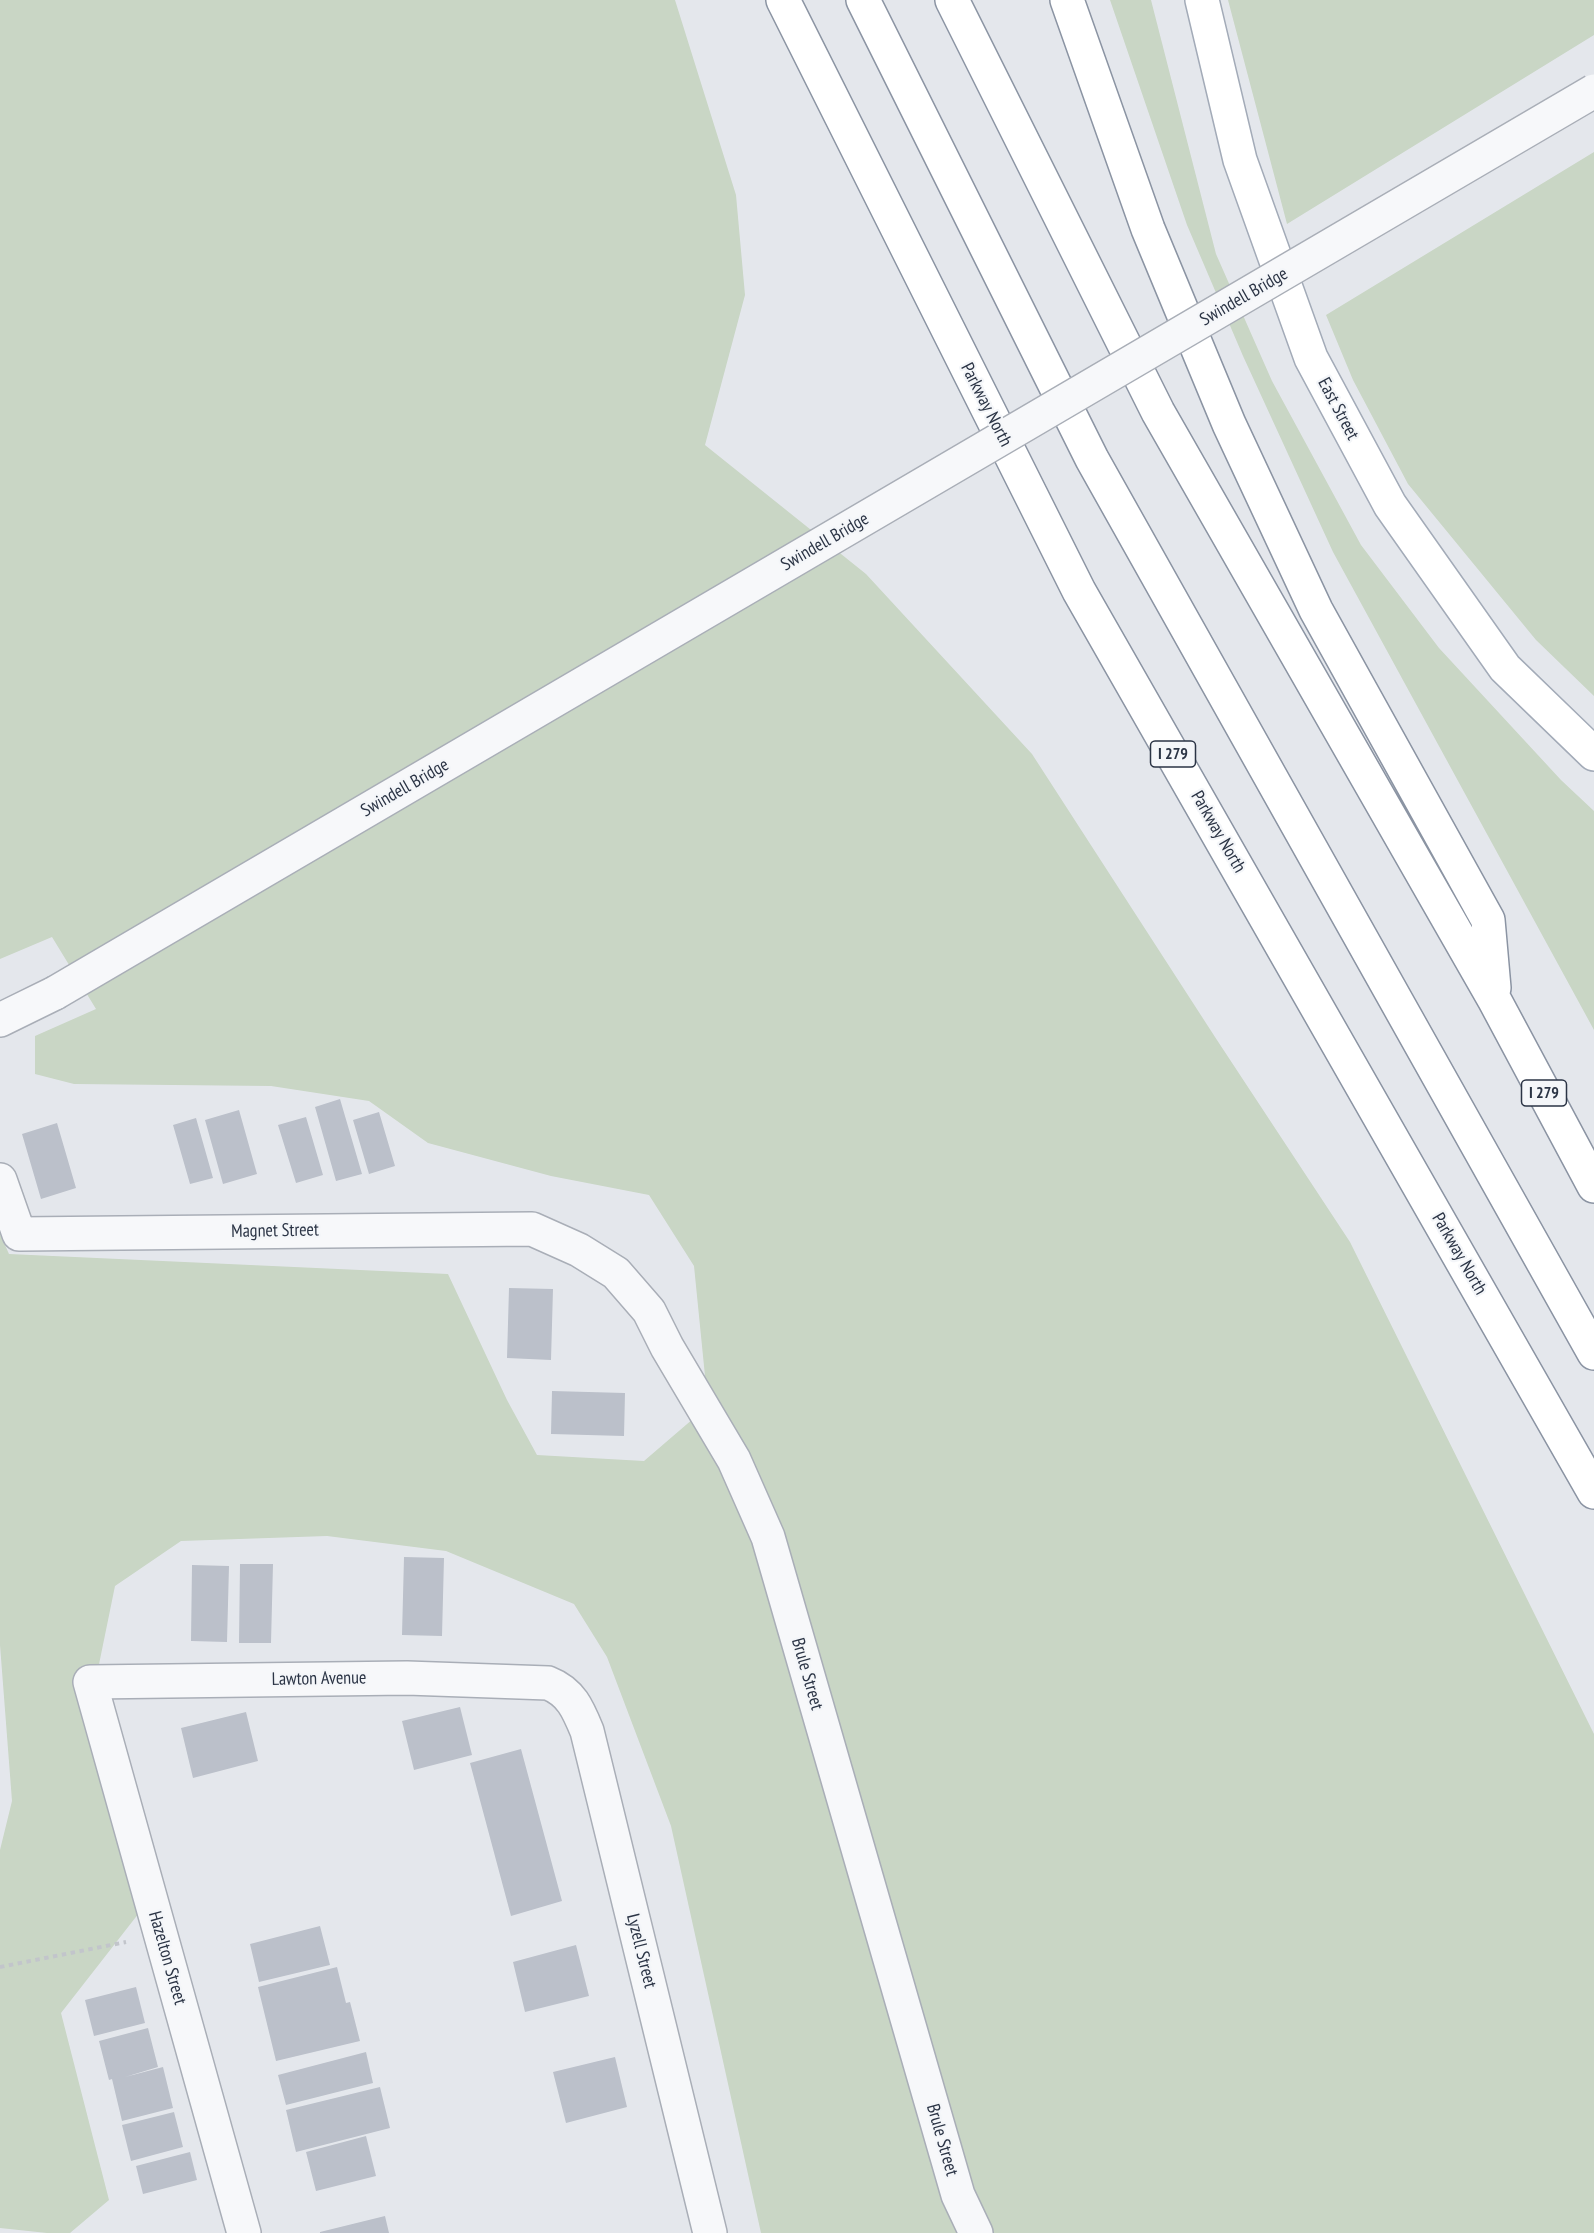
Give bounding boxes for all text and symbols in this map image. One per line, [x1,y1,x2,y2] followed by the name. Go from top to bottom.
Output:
[1196,263,1292,331] street label: Swindell Bridge
[956,360,1016,450] street label: Parkway North
[1313,374,1363,444] street label: East Street
[777,508,873,576] street label: Swindell Bridge
[1150,741,1196,767] road number: I 279
[357,754,453,822] street label: Swindell Bridge
[1186,787,1250,877] street label: Parkway North
[1522,1080,1566,1106] road number: I 279
[1427,1209,1491,1299] street label: Parkway North
[231,1219,319,1243] street label: Magnet Street
[786,1635,828,1713] street label: Brule Street
[271,1667,367,1691] street label: Lawton Avenue
[143,1909,191,2007] street label: Hazelton Street
[621,1912,661,1990] street label: Lyzell Street
[921,2101,963,2179] street label: Brule Street

